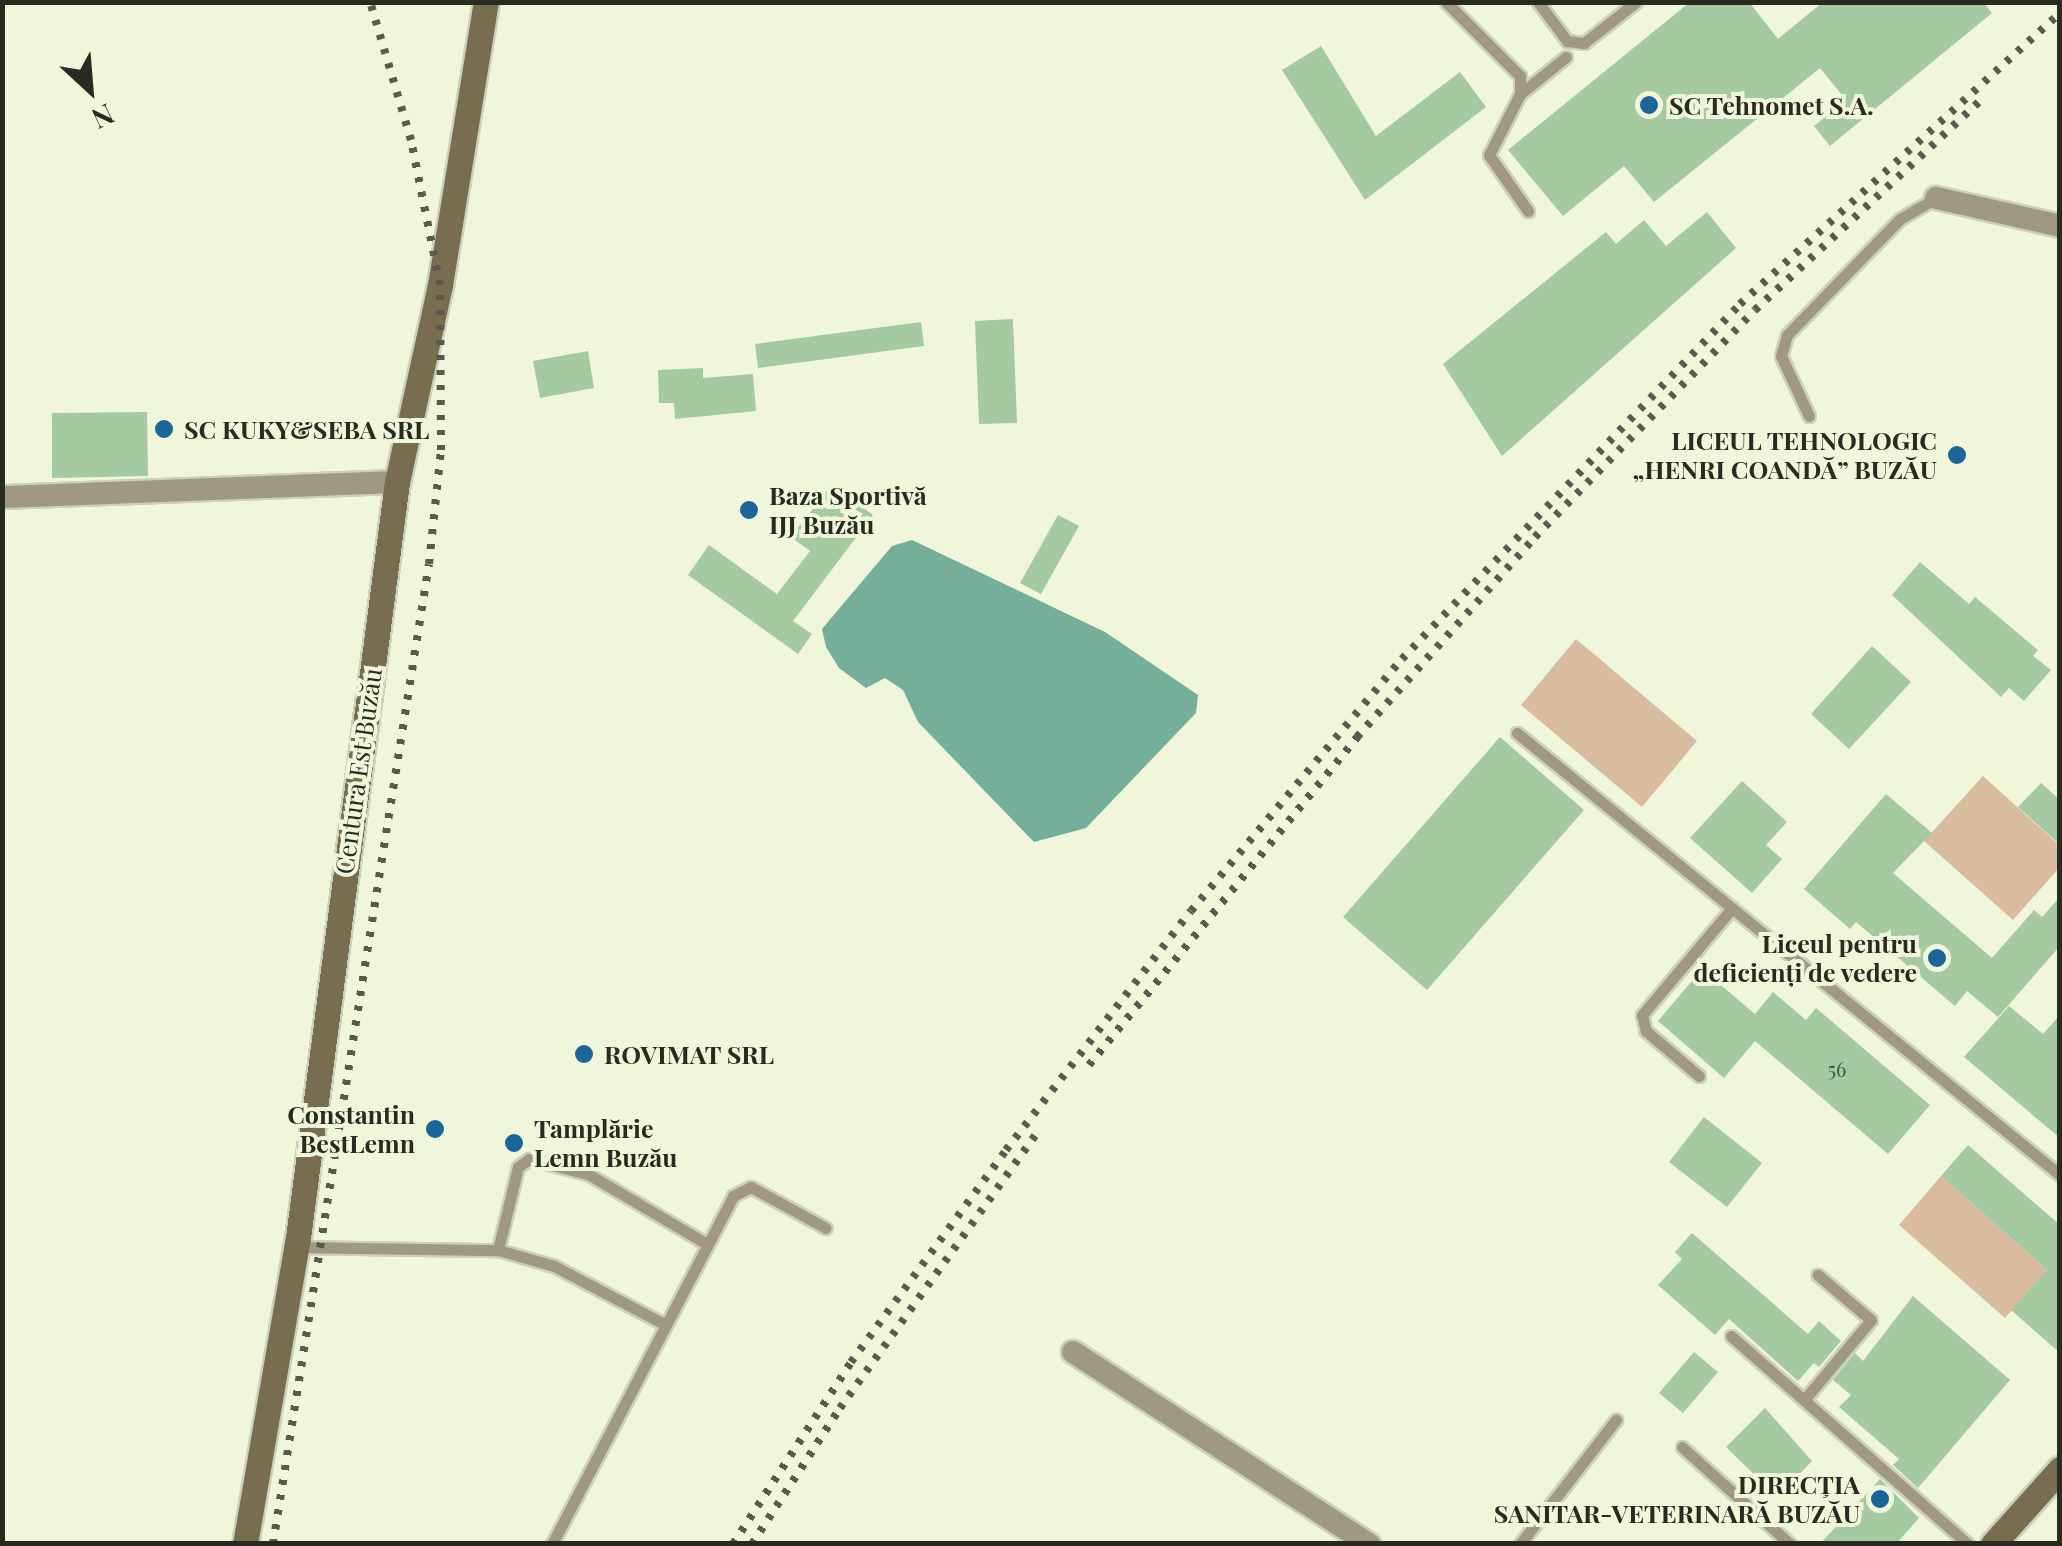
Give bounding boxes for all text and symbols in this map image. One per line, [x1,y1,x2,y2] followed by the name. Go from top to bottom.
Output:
[40,40,140,140] north arrow
[1669,90,1875,120] place label: SC Tehnomet S.A.
[1638,94,1660,116] marker: SC Tehnomet S.A.
[86,96,121,138] text: N
[184,414,429,444] place label: SC KUKY&SEBA SRL
[153,418,175,440] marker: SC KUKY&SEBA SRL
[1632,426,1937,485] place label: LICEUL TEHNOLOGIC „HENRI COANDĂ” BUZĂU
[1946,444,1968,466] marker: LICEUL TEHNOLOGIC „HENRI COANDĂ” BUZĂU
[769,481,927,540] place label: Baza Sportivă IJJ Buzău
[738,499,760,521] marker: Baza Sportivă IJJ Buzău
[329,666,387,876] street label: Centura Est Buzău
[1693,929,1917,988] place label: Liceul pentru deficienți de vedere
[1926,947,1948,969] marker: Liceul pentru deficienți de vedere
[604,1039,775,1069] place label: ROVIMAT SRL
[573,1043,595,1065] marker: ROVIMAT SRL
[1828,1056,1846,1080] house number: 56
[287,1100,415,1159] place label: Constantin BestLemn
[534,1114,677,1173] place label: Tamplărie Lemn Buzău
[424,1118,446,1140] marker: Constantin BestLemn
[503,1132,525,1154] marker: Tamplărie Lemn Buzău
[1494,1470,1860,1529] place label: DIRECŢIA SANITAR-VETERINARĂ BUZĂU
[1869,1488,1891,1510] marker: DIRECŢIA SANITAR-VETERINARĂ BUZĂU

